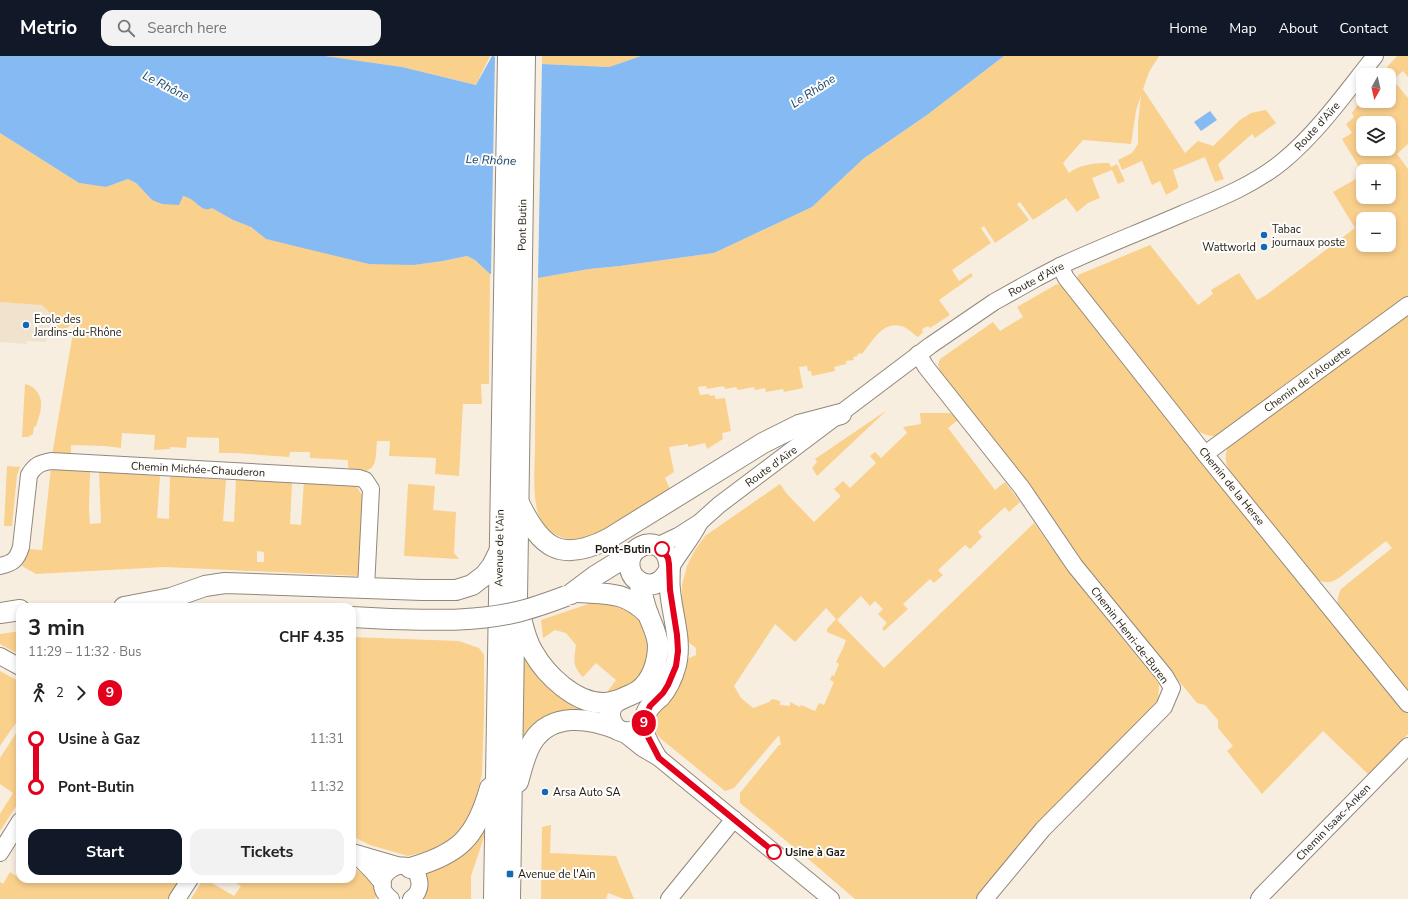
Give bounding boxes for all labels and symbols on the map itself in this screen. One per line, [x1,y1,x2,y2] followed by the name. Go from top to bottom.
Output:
[140,67,193,105] water label: Le Rhône
[1356,68,1396,108] north arrow
[787,70,839,111] water label: Le Rhône
[1291,98,1343,154] street label: Route d'Aïre
[465,151,517,169] water label: Le Rhône
[515,199,530,251] street label: Pont Butin
[1271,222,1345,250] place label: Tabac journaux poste
[1259,230,1269,240] marker: Tabac journaux poste
[1202,240,1256,255] place label: Wattworld
[1259,242,1269,252] marker: Wattworld
[1006,258,1067,300] street label: Route d'Aïre
[33,312,122,340] place label: Ecole des Jardins-du-Rhône
[21,320,31,330] marker: Ecole des Jardins-du-Rhône
[1261,343,1354,416] street label: Chemin de l'Alouette
[742,442,801,490] street label: Route d'Aïre
[1195,444,1268,529] street label: Chemin de la Herse
[130,458,266,481] street label: Chemin Michée-Chauderon
[491,509,508,587] street label: Avenue de l'Ain
[654,541,670,557] marker: Pont-Butin
[595,542,651,557] place label: Pont-Butin
[1087,584,1172,687] street label: Chemin Henri-de-Buren
[631,710,657,736] line badge: 9
[1293,781,1374,864] street label: Chemin Isaac-Anken
[553,785,621,800] place label: Arsa Auto SA
[540,787,550,797] marker: Arsa Auto SA
[766,844,782,860] marker: Usine à Gaz
[785,845,845,860] place label: Usine à Gaz
[518,867,595,882] place label: Avenue de l'Ain
[505,869,515,879] marker: Avenue de l'Ain

